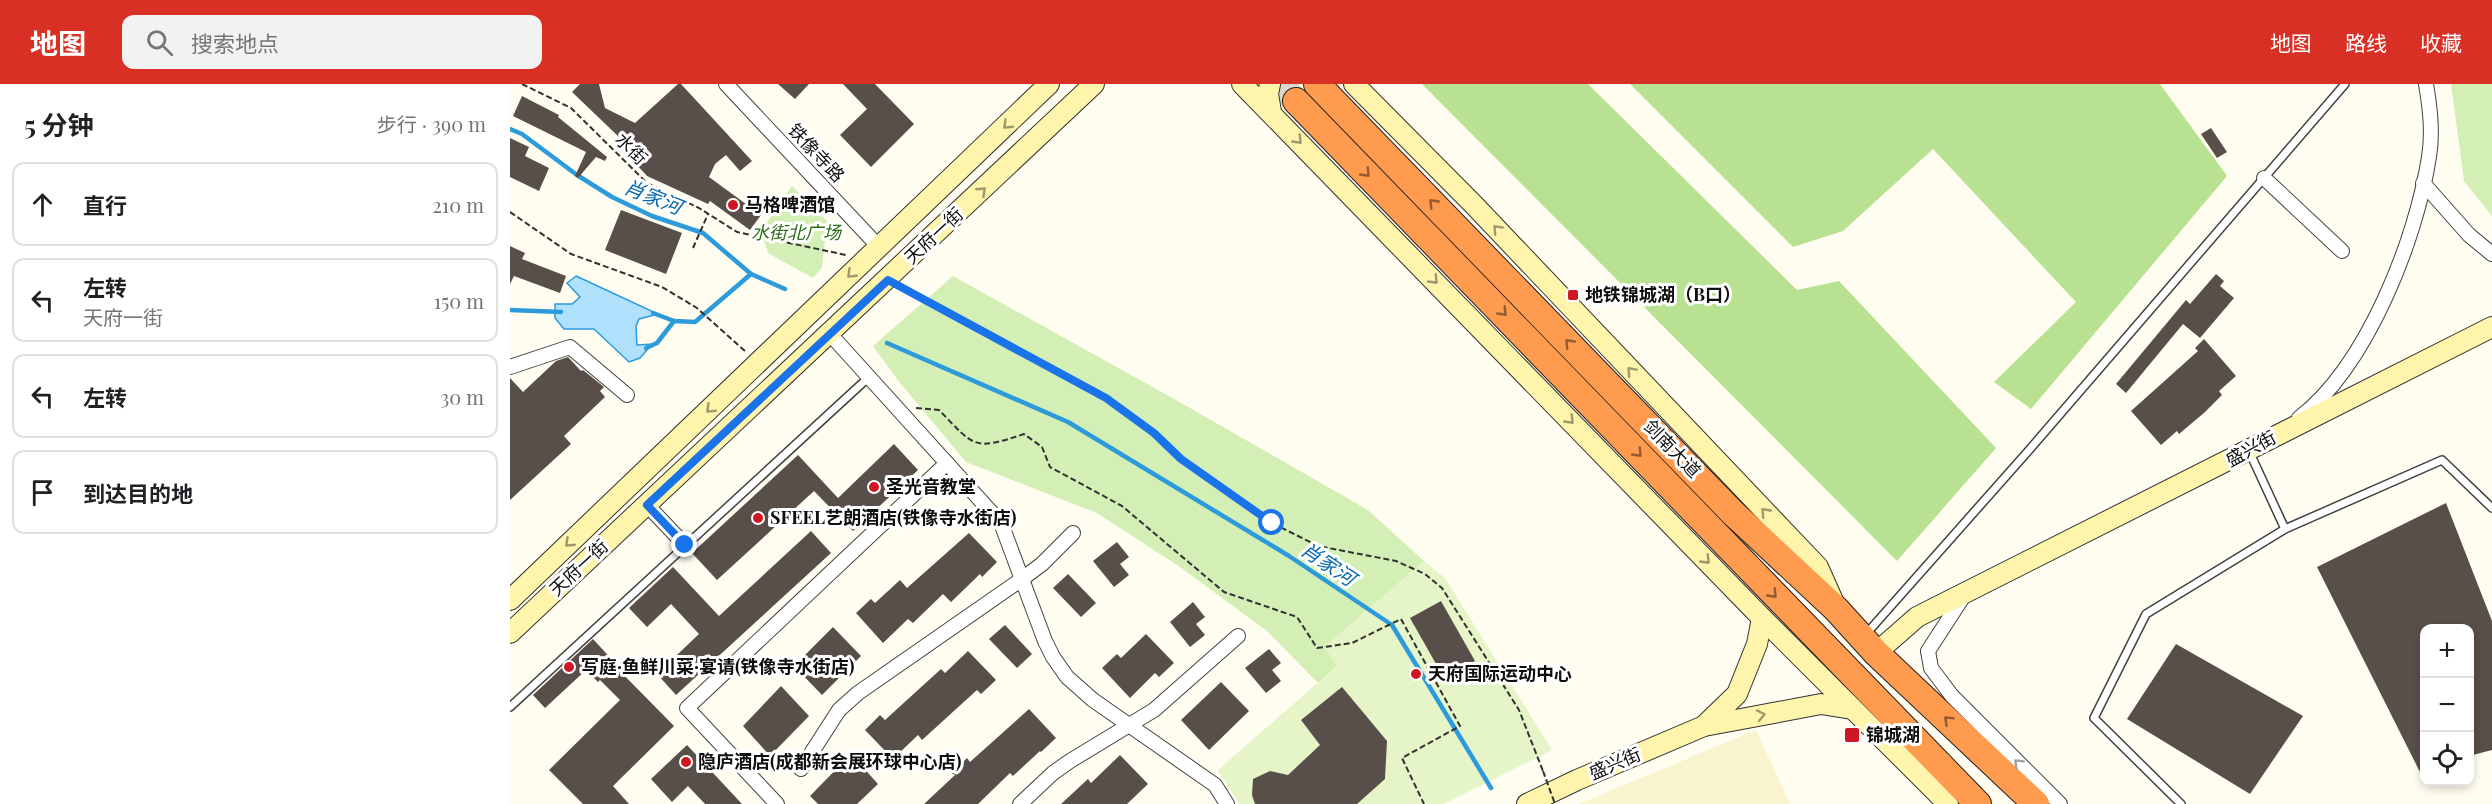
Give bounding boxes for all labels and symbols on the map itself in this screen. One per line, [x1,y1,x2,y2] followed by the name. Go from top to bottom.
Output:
[1003,117,1014,128] one-way arrow
[783,118,850,187] street label: 铁像寺路
[610,127,653,170] street label: 水街
[1291,134,1302,144] one-way arrow
[1359,166,1370,177] one-way arrow
[621,172,690,221] water label: 肖家河
[975,187,985,198] one-way arrow
[745,192,835,216] place label: 马格啤酒馆
[726,198,740,212] marker: 马格啤酒馆
[1430,200,1441,211] one-way arrow
[899,202,968,269] street label: 天府一街
[751,220,843,244] park label: 水街北广场
[1493,225,1504,236] one-way arrow
[848,267,859,278] one-way arrow
[1427,274,1438,284] one-way arrow
[1585,282,1741,306] place label: 地铁锦城湖（B口）
[1566,288,1580,302] marker: 地铁锦城湖（B口）
[1495,305,1506,316] one-way arrow
[1565,340,1576,350] one-way arrow
[1627,367,1638,377] one-way arrow
[707,402,717,413] one-way arrow
[1562,413,1573,424] one-way arrow
[1639,414,1706,483] street label: 剑南大道
[2221,425,2280,472] street label: 盛兴街
[1631,446,1642,456] one-way arrow
[886,474,976,498] place label: 圣光音教堂
[867,480,881,494] marker: 圣光音教堂
[770,505,1017,529] place label: SFEEL艺朗酒店(铁像寺水街店)
[1258,509,1284,535] route start
[1762,509,1773,520] one-way arrow
[751,511,765,525] marker: SFEEL艺朗酒店(铁像寺水街店)
[671,531,697,557] route end
[544,534,613,601] street label: 天府一街
[1296,535,1365,593] water label: 肖家河
[565,536,576,547] one-way arrow
[1698,553,1709,564] one-way arrow
[1766,587,1777,597] one-way arrow
[581,654,855,678] place label: 写庭·鱼鲜川菜·宴请(铁像寺水街店)
[562,660,576,674] marker: 写庭·鱼鲜川菜·宴请(铁像寺水街店)
[1428,661,1572,685] place label: 天府国际运动中心
[1409,667,1423,681] marker: 天府国际运动中心
[1756,709,1766,722] one-way arrow
[1945,716,1955,727] one-way arrow
[1866,722,1920,746] place label: 锦城湖
[1843,726,1861,744] marker: 锦城湖
[1585,741,1644,785] street label: 盛兴街
[698,749,962,773] place label: 隐庐酒店(成都新会展环球中心店)
[679,755,693,769] marker: 隐庐酒店(成都新会展环球中心店)
[2015,759,2026,770] one-way arrow

